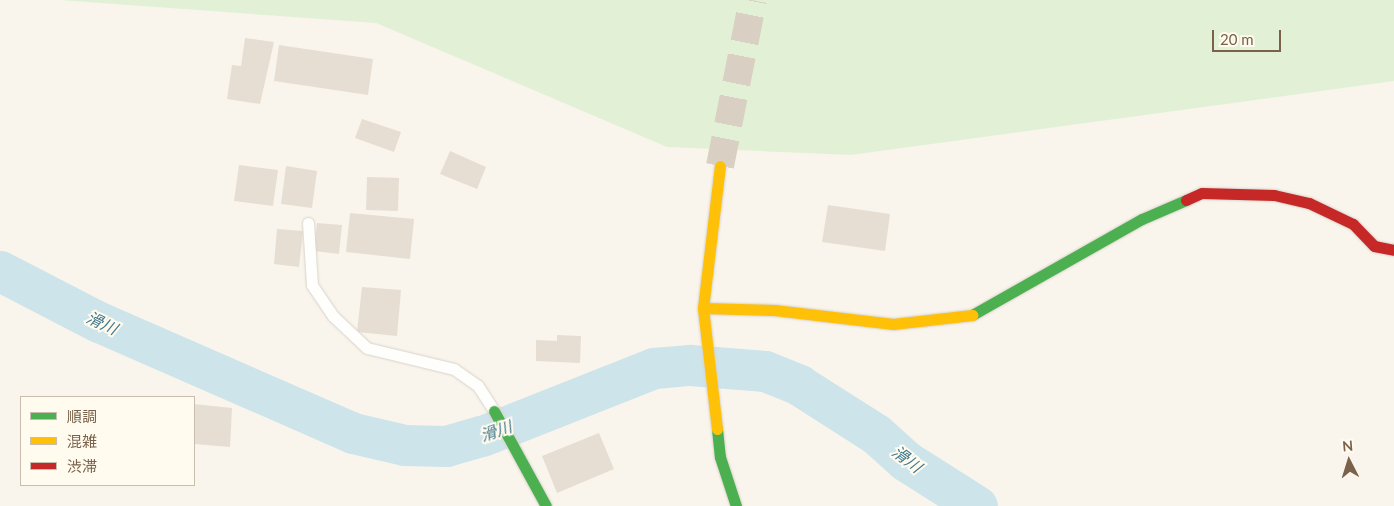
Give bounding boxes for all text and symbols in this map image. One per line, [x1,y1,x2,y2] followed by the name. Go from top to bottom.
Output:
[1214,20,1283,52] scale bar
[1220,30,1254,48] text: 20 m
[83,308,121,338] water label: 滑川
[20,396,195,486] legend
[67,407,97,425] text: 順調
[478,417,514,445] water label: 滑川
[67,432,97,450] text: 混雑
[1324,436,1374,486] north arrow
[1342,437,1354,454] text: N
[888,442,926,476] water label: 滑川
[67,457,97,475] text: 渋滞

